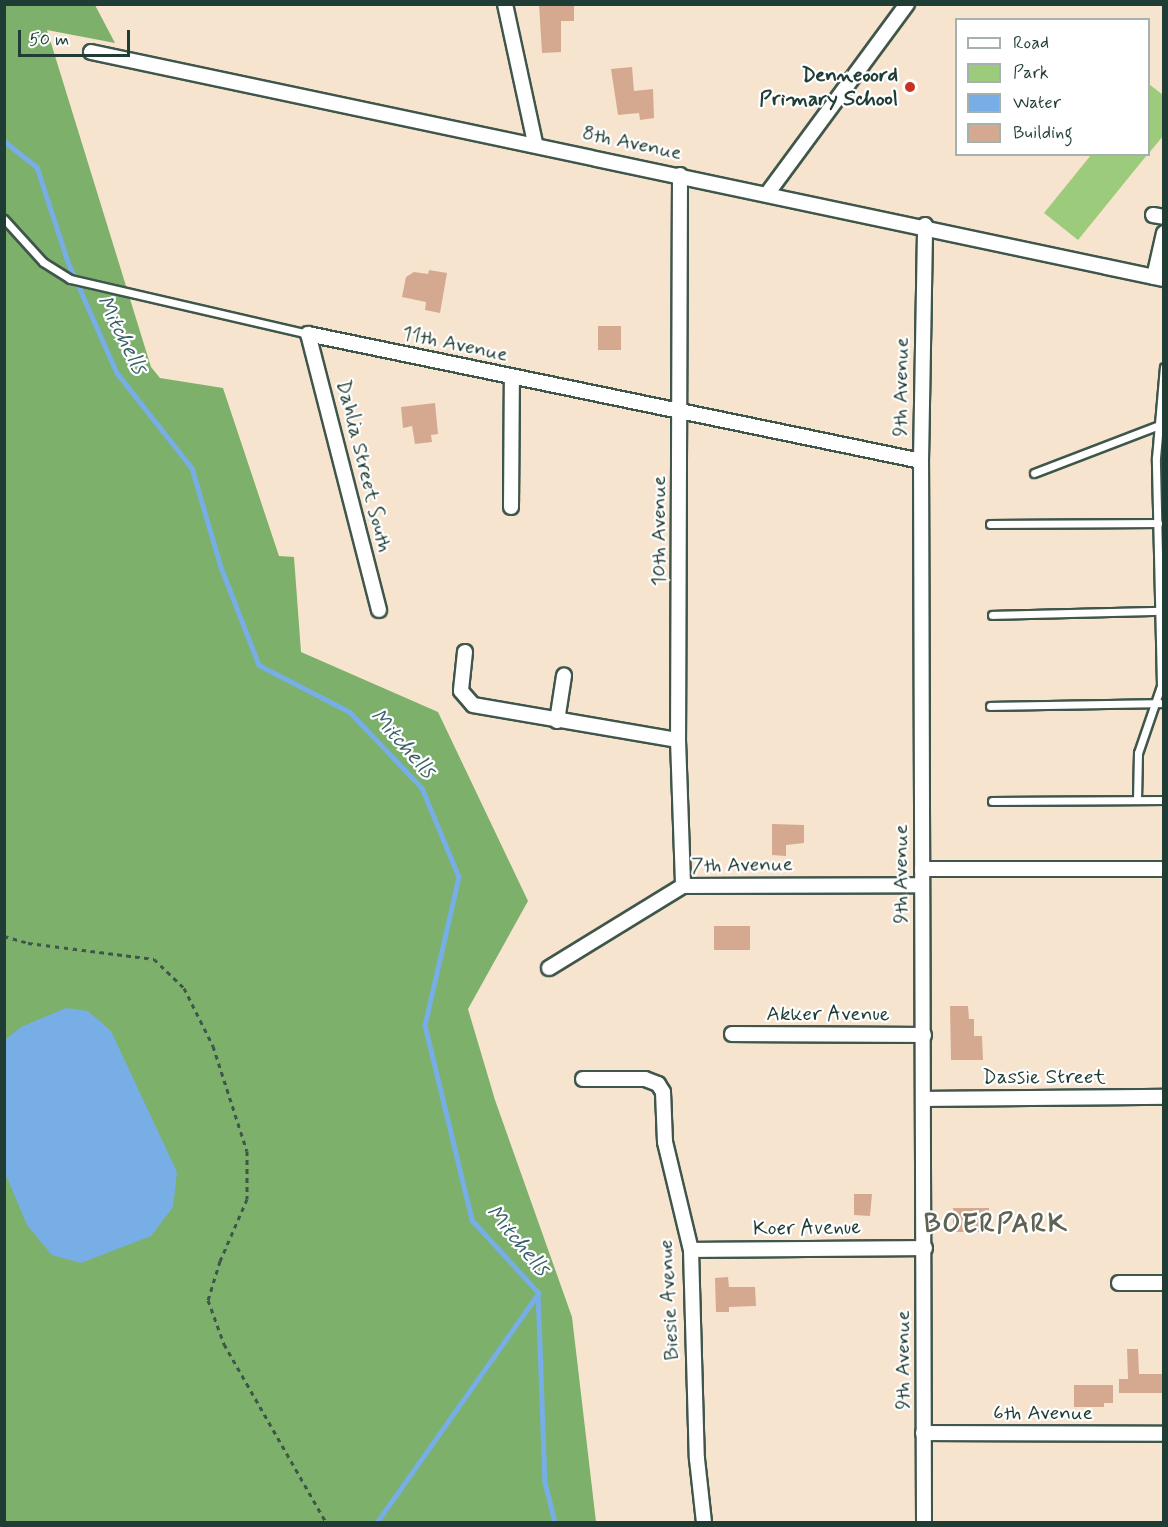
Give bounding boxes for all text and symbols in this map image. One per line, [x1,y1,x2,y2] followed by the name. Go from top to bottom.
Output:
[21,18,134,56] scale bar
[955,18,1150,156] legend
[29,28,69,52] text: 50 m
[1013,31,1049,55] text: Road
[1013,61,1049,85] text: Park
[759,62,898,112] place label: Denneoord Primary School
[903,80,917,94] marker: Denneoord Primary School
[1013,91,1061,115] text: Water
[580,120,684,166] street label: 8th Avenue
[1013,121,1073,145] text: Building
[90,291,152,379] water label: Mitchells
[400,320,510,368] street label: 11th Avenue
[888,337,914,437] street label: 9th Avenue
[330,377,398,555] street label: Dahlia Street South
[646,476,672,586] street label: 10th Avenue
[364,704,440,784] water label: Mitchells
[888,824,914,924] street label: 9th Avenue
[691,852,793,878] street label: 7th Avenue
[765,1001,891,1027] street label: Akker Avenue
[982,1064,1106,1090] street label: Dassie Street
[480,1200,554,1282] water label: Mitchells
[922,1209,1070,1241] district label: BOERPARK
[750,1214,864,1242] street label: Koer Avenue
[653,1238,685,1362] street label: Biesie Avenue
[890,1310,916,1410] street label: 9th Avenue
[993,1400,1093,1426] street label: 6th Avenue

